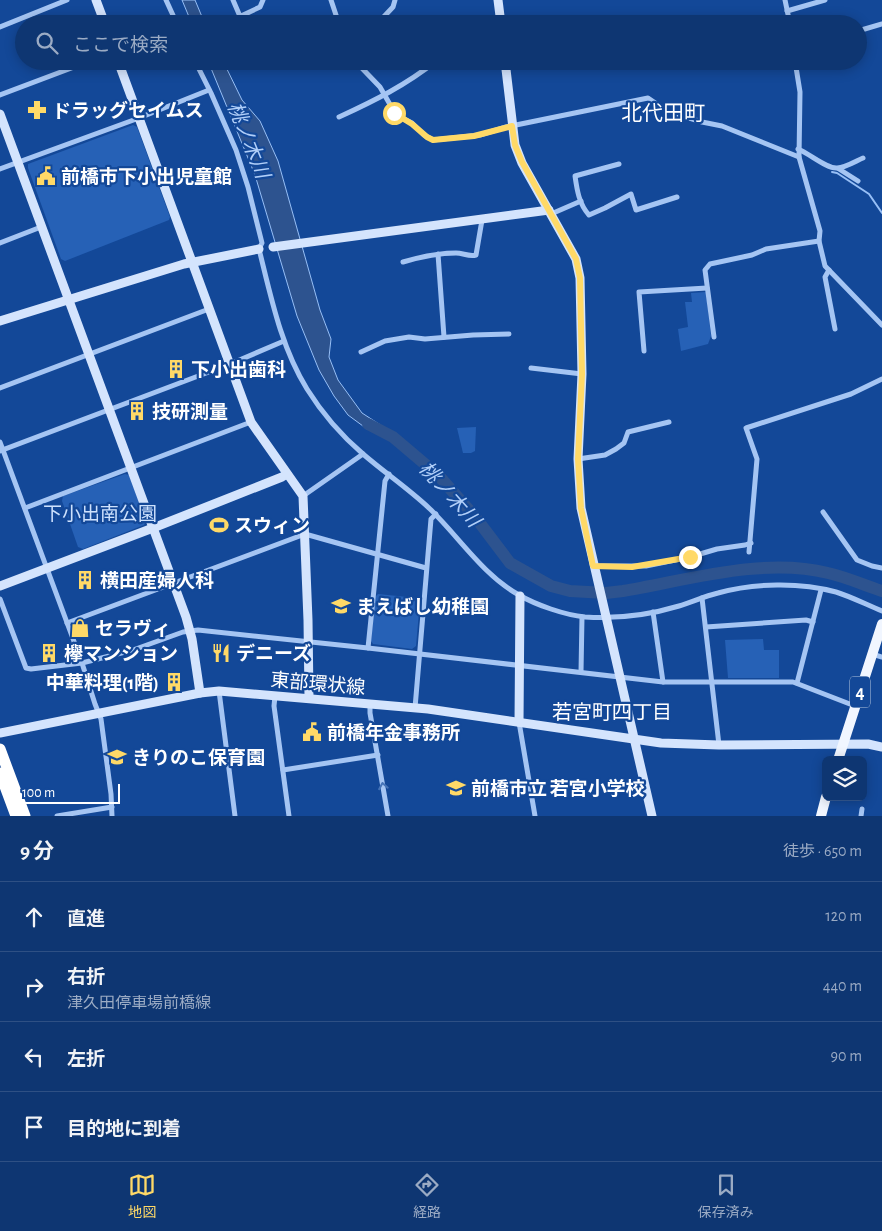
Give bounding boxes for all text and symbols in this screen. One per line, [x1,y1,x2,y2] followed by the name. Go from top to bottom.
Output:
[15,15,867,70] search box
[33,29,61,57] icon: search
[73,36,168,55] text: ここで検索
[26,99,48,121] pharmacy icon: ドラッグセイムス
[224,99,274,183] water label: 桃ノ木川
[52,100,204,121] place label: ドラッグセイムス
[383,102,406,125] route start
[621,102,705,124] district label: 北代田町
[35,165,57,187] public building icon: 前橋市下小出児童館
[61,167,232,187] place label: 前橋市下小出児童館
[165,358,187,380] building icon: 下小出歯科
[191,359,286,380] place label: 下小出歯科
[126,400,148,422] building icon: 技研測量
[152,402,228,422] place label: 技研測量
[415,458,486,533] water label: 桃ノ木川
[43,504,157,524] park label: 下小出南公園
[208,514,230,536] sports icon: スウィン
[234,517,310,536] place label: スウィン
[679,546,702,569] route end
[74,569,96,591] building icon: 横田産婦人科
[100,570,214,591] place label: 横田産婦人科
[330,595,352,617] school or university icon: まえばし幼稚園
[356,596,489,617] place label: まえばし幼稚園
[69,617,91,639] shop icon: セラヴィ
[95,618,171,639] place label: セラヴィ
[38,642,60,664] building icon: 欅マンション
[210,642,232,664] restaurant icon: デニーズ
[64,643,178,664] place label: 欅マンション
[236,643,311,664] place label: デニーズ
[270,670,366,698] street label: 東部環状線
[163,671,185,693] building icon: 中華料理(1階)
[46,672,159,693] place label: 中華料理(1階)
[850,676,870,708] road number: 4
[552,702,672,723] district label: 若宮町四丁目
[301,721,323,743] public building icon: 前橋年金事務所
[327,722,460,743] place label: 前橋年金事務所
[106,746,128,768] school or university icon: きりのこ保育園
[132,748,265,768] place label: きりのこ保育園
[822,756,867,801] map controls
[822,756,867,801] button: layers
[445,777,467,799] school or university icon: 前橋市立 若宮小学校
[471,778,645,799] place label: 前橋市立 若宮小学校
[15,781,120,804] scale bar
[378,781,388,790] one-way arrow
[22,786,55,800] text: 100 m
[20,841,54,862] text: 9 分
[783,843,862,859] text: 徒歩 · 650 m
[20,903,48,931] icon: ahead
[825,908,862,924] text: 120 m
[67,910,105,929] text: 直進
[67,968,105,987] text: 右折
[20,973,48,1001] icon: right
[823,978,862,994] text: 440 m
[67,995,211,1011] text: 津久田停車場前橋線
[20,1043,48,1071] icon: left
[831,1048,862,1064] text: 90 m
[67,1050,105,1069] text: 左折
[20,1113,48,1141] icon: arrive
[67,1120,181,1139] text: 目的地に到着
[128,1171,156,1222] tab: 地図
[413,1171,441,1222] tab: 経路
[698,1171,754,1222] tab: 保存済み

